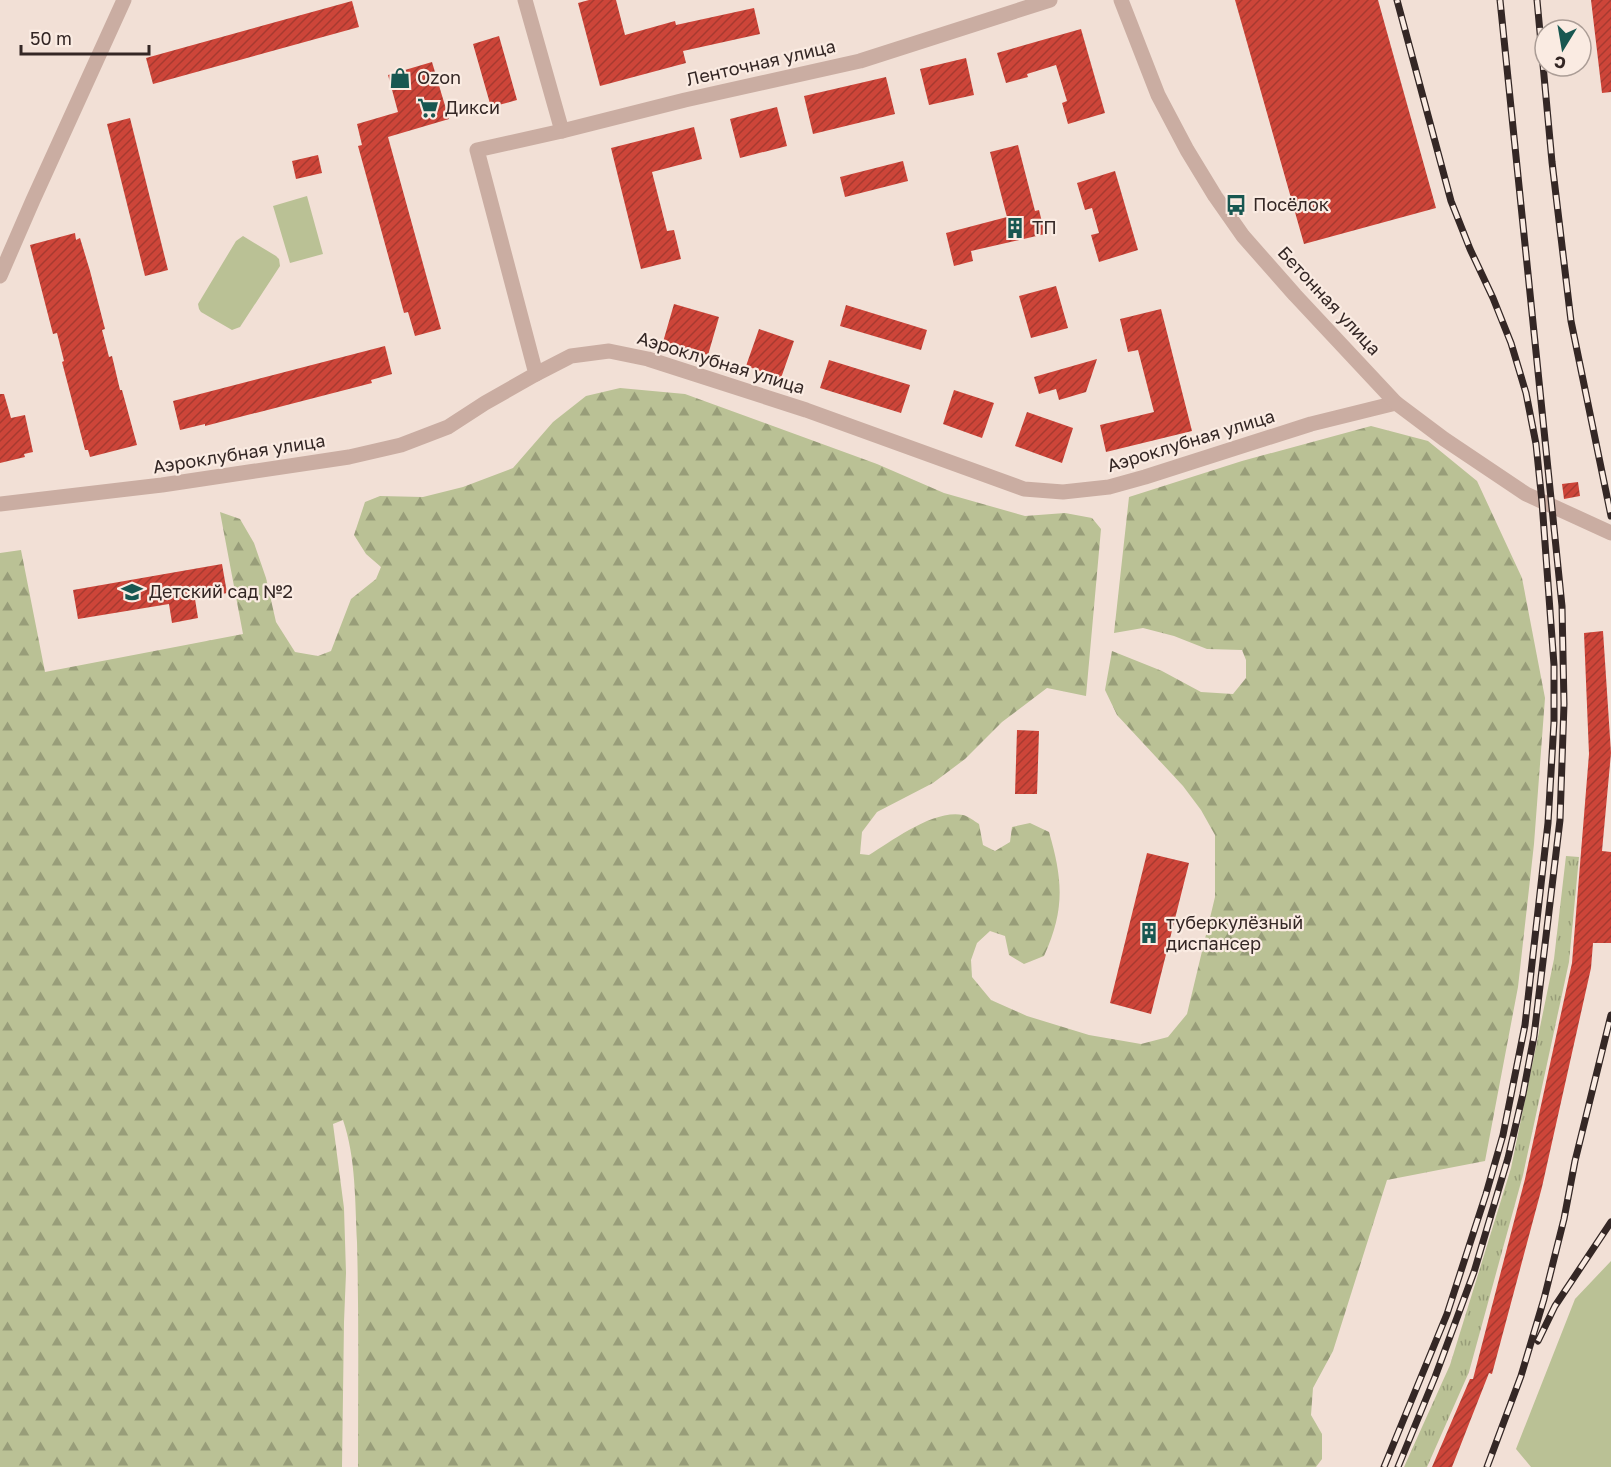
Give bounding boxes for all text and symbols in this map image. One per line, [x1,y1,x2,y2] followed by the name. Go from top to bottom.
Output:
[21,18,148,56] scale bar
[1533,18,1593,78] north arrow
[30,27,72,49] text: 50 m
[684,34,837,90] street label: Ленточная улица
[1553,52,1568,74] text: С
[388,66,412,90] shop icon: Ozon
[417,66,461,88] place label: Ozon
[416,96,440,120] supermarket icon: Дикси
[445,96,500,118] place label: Дикси
[1224,193,1248,217] bus stop icon: Посёлок
[1253,193,1329,215] place label: Посёлок
[1003,216,1027,240] building icon: ТП
[1032,216,1057,238] place label: ТП
[1273,241,1386,359] street label: Бетонная улица
[635,326,808,398] street label: Аэроклубная улица
[1104,404,1277,476] street label: Аэроклубная улица
[151,429,327,478] street label: Аэроклубная улица
[120,580,144,604] school or university icon: Детский сад №2
[149,580,293,602] place label: Детский сад №2
[1166,911,1303,954] place label: туберкулёзный диспансер
[1137,921,1161,945] building icon: туберкулёзный диспансер

